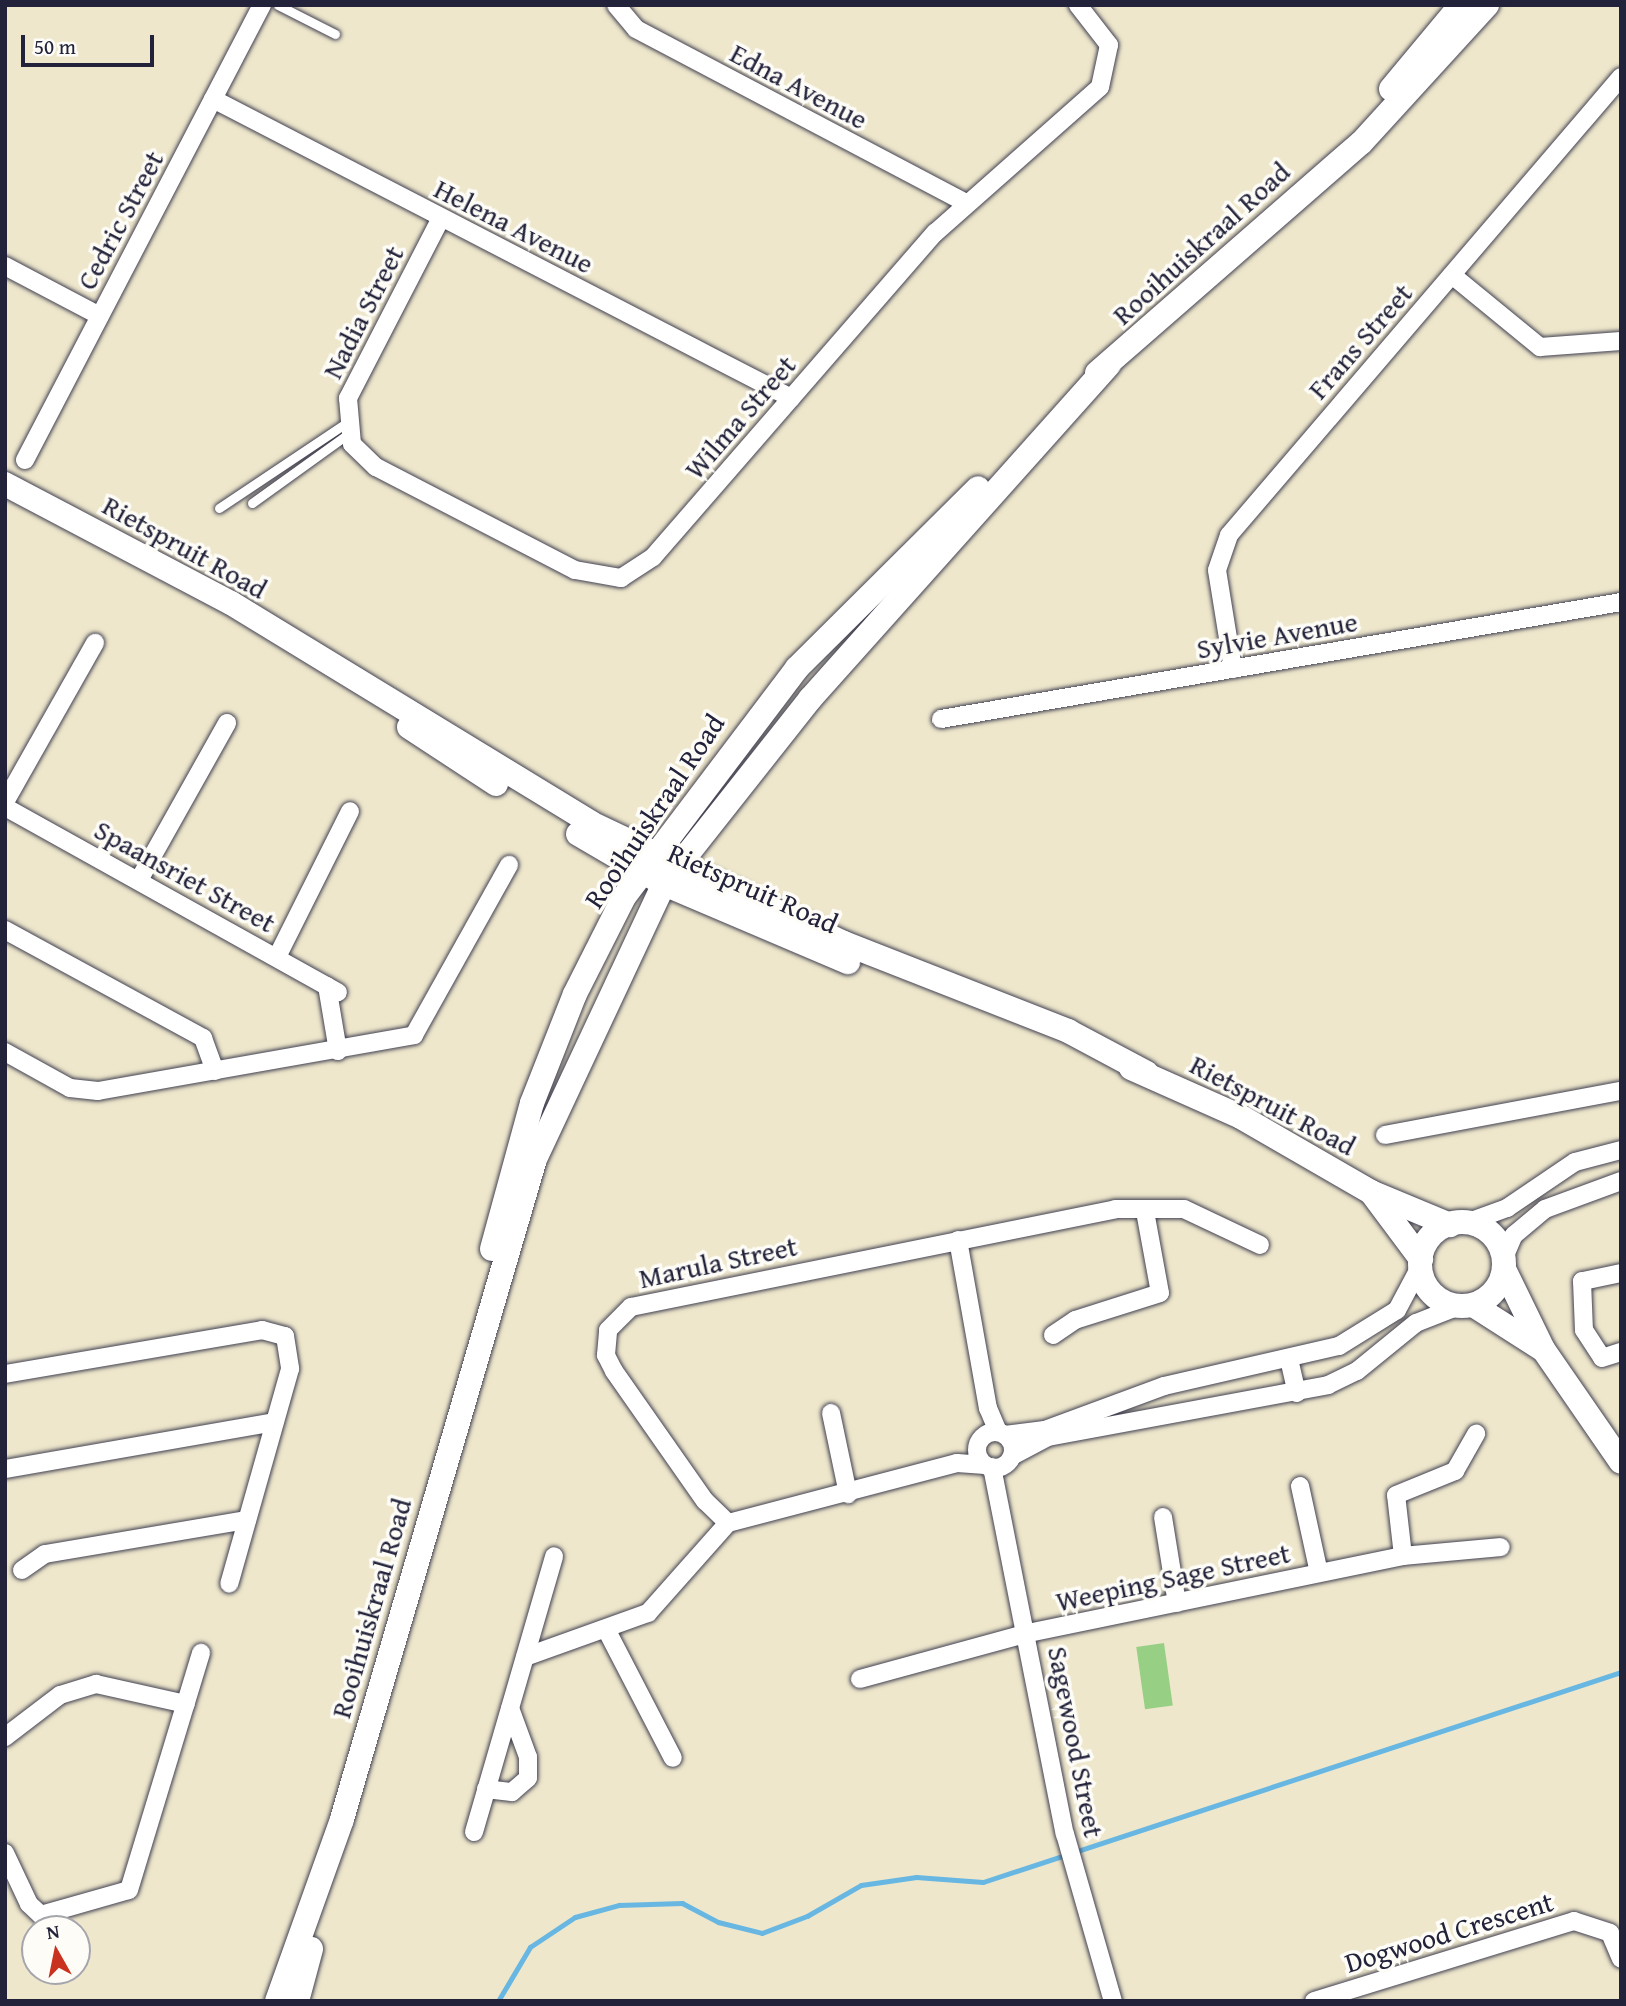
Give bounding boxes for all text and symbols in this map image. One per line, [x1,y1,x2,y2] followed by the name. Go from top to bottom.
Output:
[24,21,158,65] scale bar
[34,31,76,62] text: 50 m
[725,36,873,136] street label: Edna Avenue
[69,145,171,295] street label: Cedric Street
[1105,155,1297,331] street label: Rooihuiskraal Road
[429,172,599,280] street label: Helena Avenue
[315,240,411,384] street label: Nadia Street
[1301,276,1419,406] street label: Frans Street
[677,348,803,486] street label: Wilma Street
[97,488,273,606] street label: Rietspruit Road
[1194,604,1360,666] street label: Sylvie Avenue
[577,708,731,914] street label: Rooihuiskraal Road
[89,812,281,940] street label: Spaansriet Street
[663,836,843,940] street label: Rietspruit Road
[1185,1047,1361,1163] street label: Rietspruit Road
[636,1229,800,1295] street label: Marula Street
[324,1494,418,1722] street label: Rooihuiskraal Road
[1053,1536,1293,1618] street label: Weeping Sage Street
[1041,1644,1111,1840] street label: Sagewood Street
[1341,1884,1557,1980] street label: Dogwood Crescent
[21,1915,91,1985] north arrow
[45,1916,61,1946] text: N

